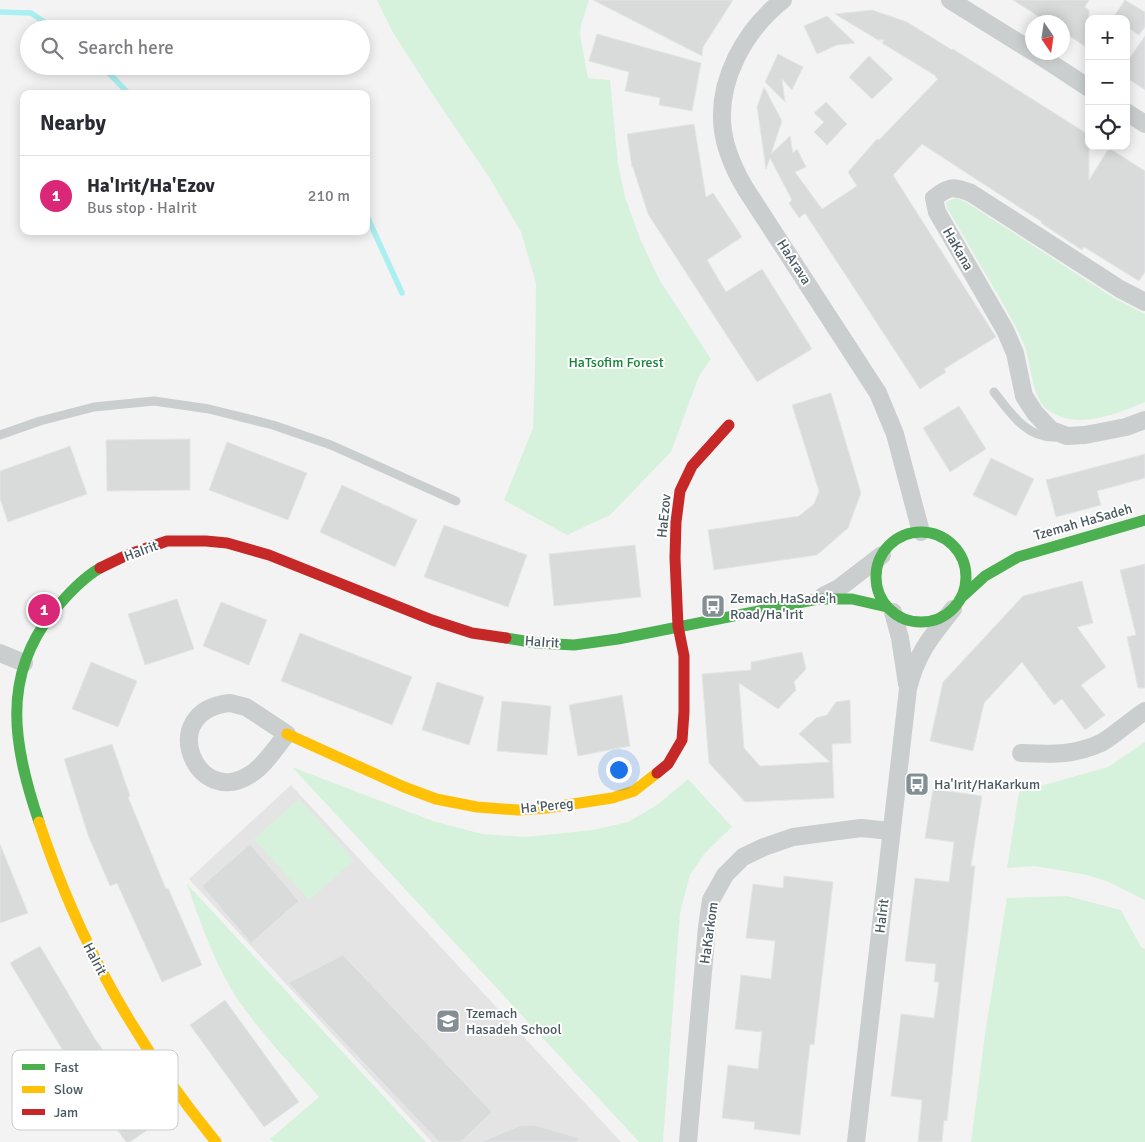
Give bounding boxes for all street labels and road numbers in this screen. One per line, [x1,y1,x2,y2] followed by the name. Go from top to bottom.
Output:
[939,225,977,273] street label: HaKana
[773,236,815,288] street label: HaArava
[653,493,675,539] street label: HaEzov
[1032,500,1134,544] street label: Tzemah HaSadeh
[122,537,160,565] street label: HaIrit
[524,632,560,652] street label: HaIrit
[520,795,574,817] street label: Ha'Pereg
[871,898,893,934] street label: HaIrit
[696,901,722,965] street label: HaKarkom
[79,940,111,978] street label: HaIrit

